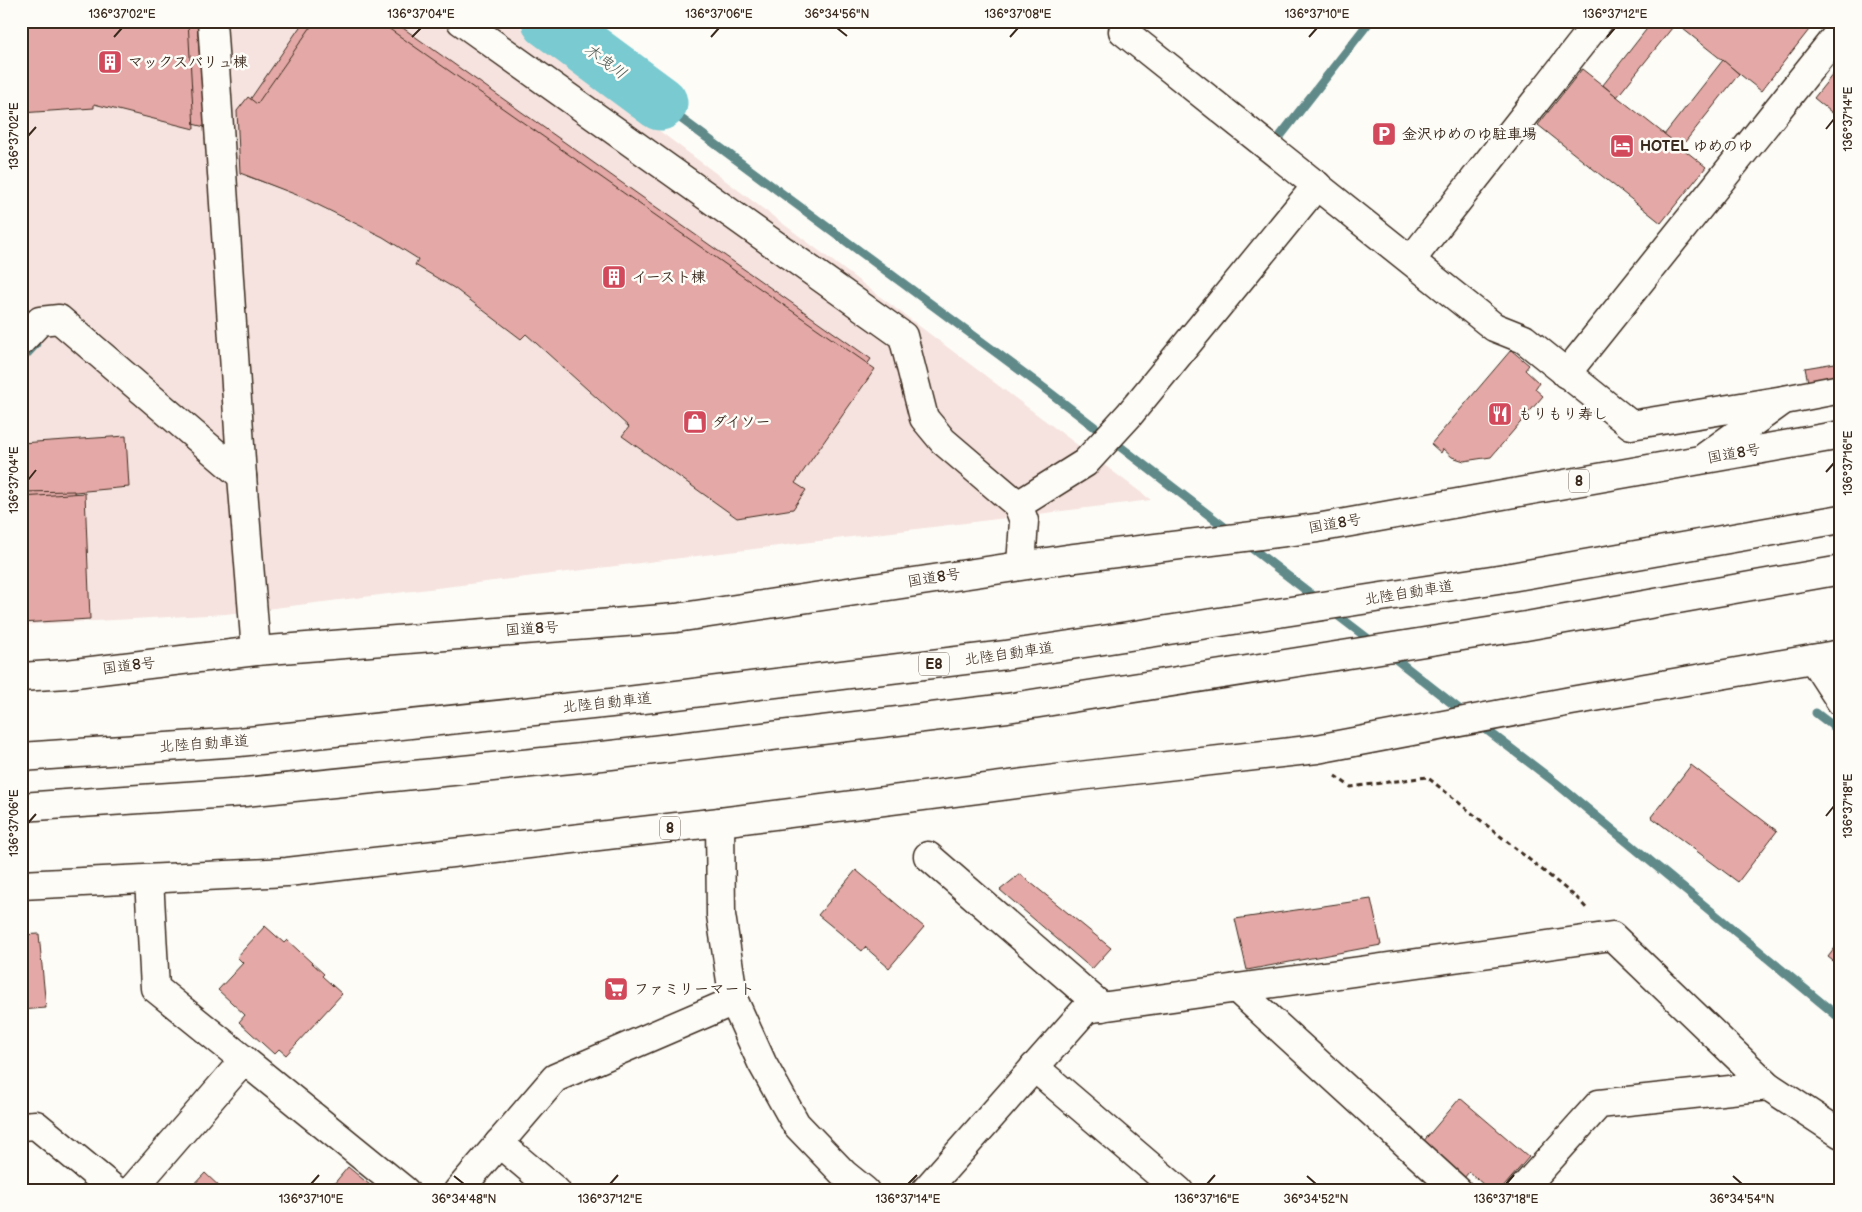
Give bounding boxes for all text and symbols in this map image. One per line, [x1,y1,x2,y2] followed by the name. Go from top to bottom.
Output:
[88,7,156,22] text: 136°37'02"E
[387,7,455,22] text: 136°37'04"E
[685,7,753,22] text: 136°37'06"E
[804,7,870,22] text: 36°34'56"N
[984,7,1052,22] text: 136°37'08"E
[1285,7,1349,22] text: 136°37'10"E
[1583,7,1647,22] text: 136°37'12"E
[580,40,630,84] water label: 木曳川
[97,49,123,75] building icon: マックスバリュ棟
[128,53,248,72] place label: マックスバリュ棟
[1841,86,1856,151] text: 136°37'14"E
[7,102,22,170] text: 136°37'02"E
[1371,121,1397,147] parking icon: 金沢ゆめのゆ駐車場
[1402,125,1537,144] place label: 金沢ゆめのゆ駐車場
[1609,133,1635,159] hotel icon: HOTEL ゆめのゆ
[1640,137,1753,156] place label: HOTEL ゆめのゆ
[601,264,627,290] building icon: イースト棟
[632,268,706,287] place label: イースト棟
[1487,401,1513,427] restaurant icon: もりもり寿し
[1518,405,1608,424] place label: もりもり寿し
[682,409,708,435] shop icon: ダイソー
[712,413,771,432] place label: ダイソー
[1841,430,1856,495] text: 136°37'16"E
[1706,440,1762,468] street label: 国道8号
[7,446,22,514] text: 136°37'04"E
[1569,470,1589,492] road number: 8
[1307,510,1363,538] street label: 国道8号
[906,564,962,592] street label: 国道8号
[1363,577,1455,609] street label: 北陸自動車道
[505,618,559,640] street label: 国道8号
[963,638,1055,670] street label: 北陸自動車道
[919,652,949,676] road number: E8
[101,653,157,679] street label: 国道8号
[561,689,653,717] street label: 北陸自動車道
[158,731,250,757] street label: 北陸自動車道
[1841,774,1856,838] text: 136°37'18"E
[7,789,22,857] text: 136°37'06"E
[660,816,680,840] road number: 8
[603,976,629,1002] supermarket icon: ファミリーマート
[634,980,755,999] place label: ファミリーマート
[279,1192,343,1207] text: 136°37'10"E
[431,1192,497,1207] text: 36°34'48"N
[578,1192,642,1207] text: 136°37'12"E
[876,1192,941,1207] text: 136°37'14"E
[1175,1192,1240,1207] text: 136°37'16"E
[1284,1192,1348,1207] text: 36°34'52"N
[1474,1192,1538,1207] text: 136°37'18"E
[1709,1192,1775,1207] text: 36°34'54"N

